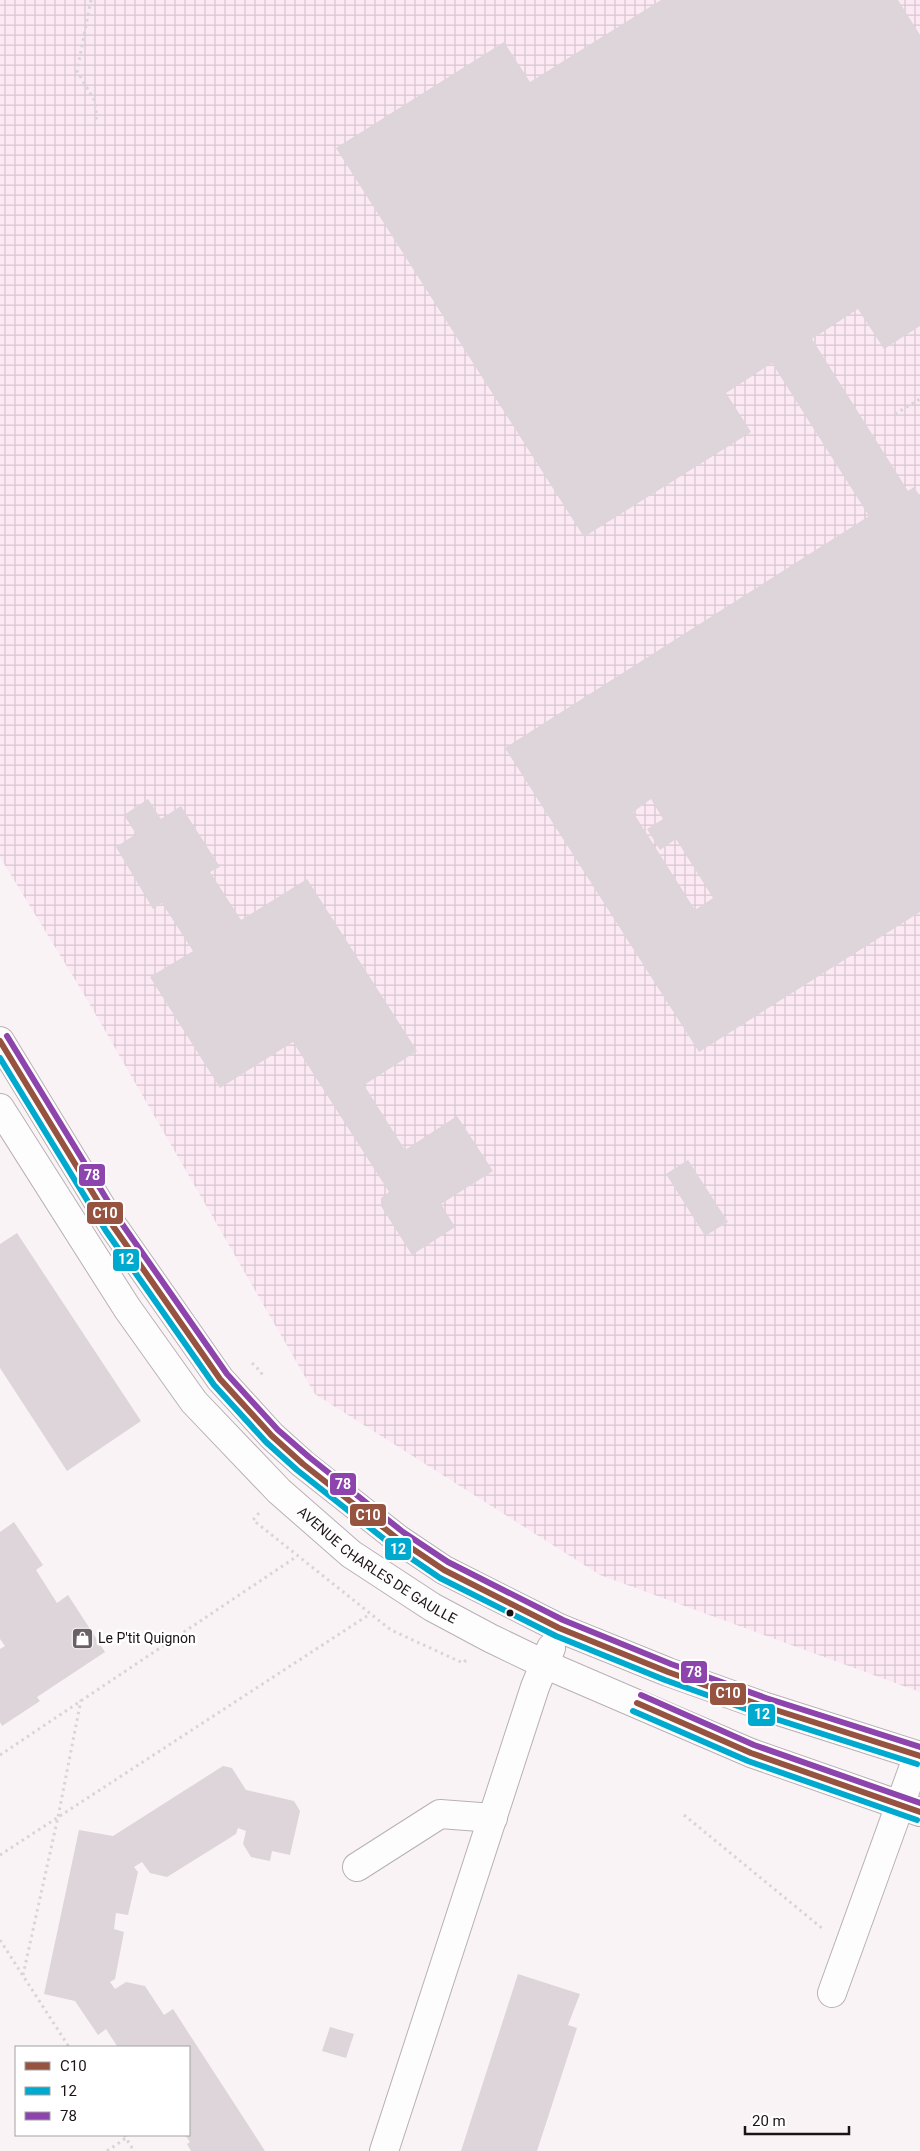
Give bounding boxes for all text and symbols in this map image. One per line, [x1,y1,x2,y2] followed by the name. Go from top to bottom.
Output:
[78,1163,106,1187] line badge: 78
[84,1167,100,1183] text: 78
[86,1201,124,1225] line badge: C10
[92,1205,118,1221] text: C10
[112,1248,140,1272] line badge: 12
[118,1251,134,1267] text: 12
[329,1472,357,1496] line badge: 78
[335,1476,351,1492] text: 78
[295,1503,460,1627] street label: AVENUE CHARLES DE GAULLE
[349,1503,387,1527] line badge: C10
[355,1507,381,1523] text: C10
[384,1537,412,1561] line badge: 12
[390,1541,406,1557] text: 12
[505,1608,515,1618] unlabelled marker
[70,1626,94,1650] shop icon: Le P'tit Quignon
[98,1630,196,1646] place label: Le P'tit Quignon
[680,1660,708,1684] line badge: 78
[686,1664,702,1680] text: 78
[709,1682,747,1706] line badge: C10
[715,1685,741,1701] text: C10
[747,1703,776,1727] line badge: 12
[754,1706,770,1722] text: 12
[15,2046,190,2136] legend
[60,2057,87,2075] text: C10
[60,2082,77,2100] text: 12
[745,2104,849,2136] scale bar
[60,2107,77,2125] text: 78
[752,2112,786,2130] text: 20 m

